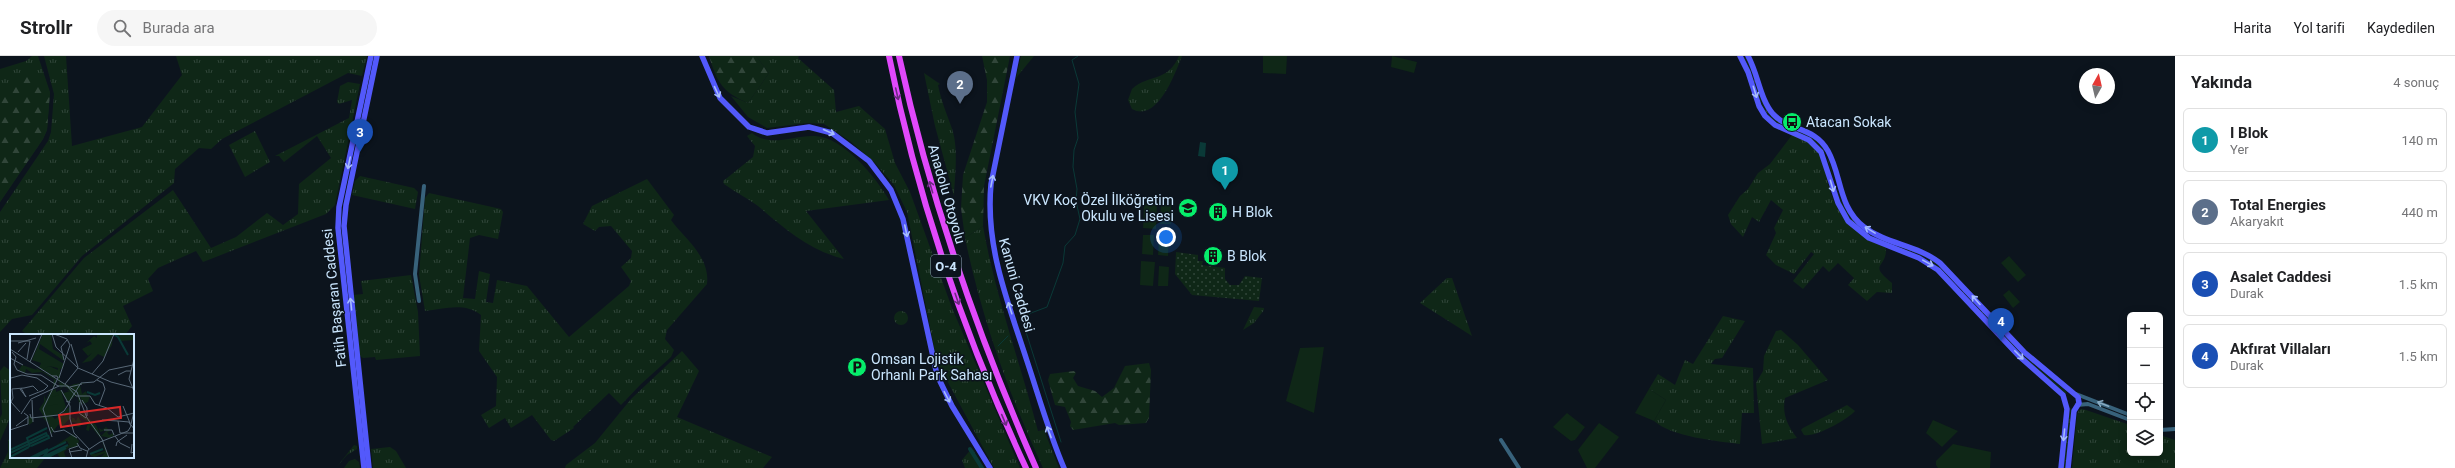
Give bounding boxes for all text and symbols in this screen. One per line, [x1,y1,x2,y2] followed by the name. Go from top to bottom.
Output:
[97,10,377,46] search box
[20,16,73,39] text: Strollr
[111,17,133,39] icon: search
[143,19,215,37] text: Burada ara
[2234,20,2272,36] text: Harita
[2294,20,2345,36] text: Yol tarifi
[2367,20,2435,36] text: Kaydedilen
[2079,68,2115,104] north arrow
[947,71,973,104] pin: 2
[2191,72,2252,92] text: Yakında
[2393,75,2439,90] text: 4 sonuç
[1752,85,1759,98] one-way arrow
[714,86,721,98] one-way arrow
[894,87,902,100] one-way arrow
[1781,111,1803,133] bus stop icon: Atacan Sokak
[1806,114,1892,130] place label: Atacan Sokak
[347,119,373,152] pin: 3
[2230,124,2268,142] text: I Blok
[822,128,834,136] one-way arrow
[2201,133,2209,148] text: 1
[2401,133,2438,148] text: 140 m
[2230,142,2249,157] text: Yer
[925,143,969,245] street label: Anadolu Otoyolu
[344,156,352,169] one-way arrow
[1212,157,1238,190] pin: 1
[988,175,996,188] one-way arrow
[1829,179,1836,192] one-way arrow
[927,181,934,194] one-way arrow
[1023,192,1174,224] place label: VKV Koç Özel İlköğretim Okulu ve Lisesi
[2230,196,2326,214] text: Total Energies
[1177,197,1199,219] school or university icon: VKV Koç Özel İlköğretim Okulu ve Lisesi
[1207,201,1229,223] building icon: H Blok
[1232,204,1274,220] place label: H Blok
[2201,205,2209,220] text: 2
[2401,205,2438,220] text: 440 m
[2230,214,2284,229] text: Akaryakıt
[902,224,910,237] one-way arrow
[1864,226,1876,234] one-way arrow
[1156,227,1176,247] your location
[319,228,349,368] street label: Fatih Başaran Caddesi
[996,236,1038,334] street label: Kanuni Caddesi
[1202,245,1224,267] building icon: B Blok
[1227,248,1267,264] place label: B Blok
[931,255,961,277] road number: O-4
[1922,259,1934,267] one-way arrow
[2230,268,2331,286] text: Asalet Caddesi
[2201,277,2209,292] text: 3
[2399,277,2438,292] text: 1.5 km
[2230,286,2264,301] text: Durak
[954,293,962,305] one-way arrow
[1972,295,1981,305] one-way arrow
[347,298,355,311] one-way arrow
[1006,302,1013,315] one-way arrow
[1988,308,2014,341] pin: 4
[2127,312,2163,456] map controls
[2127,312,2163,348] button: +
[10,334,134,458] inset map
[2230,340,2331,358] text: Akfırat Villaları
[2127,348,2163,384] button: −
[2201,349,2209,364] text: 4
[2399,349,2438,364] text: 1.5 km
[2014,350,2024,360] one-way arrow
[871,351,992,383] place label: Omsan Lojistik Orhanlı Park Sahası
[846,356,868,378] parking icon: Omsan Lojistik Orhanlı Park Sahası
[2230,358,2264,373] text: Durak
[2127,384,2163,420] button: locate
[944,391,952,403] one-way arrow
[2097,400,2109,408] one-way arrow
[1001,414,1009,426] one-way arrow
[2127,420,2163,456] button: layers
[1044,426,1052,438] one-way arrow
[2061,428,2068,441] one-way arrow

